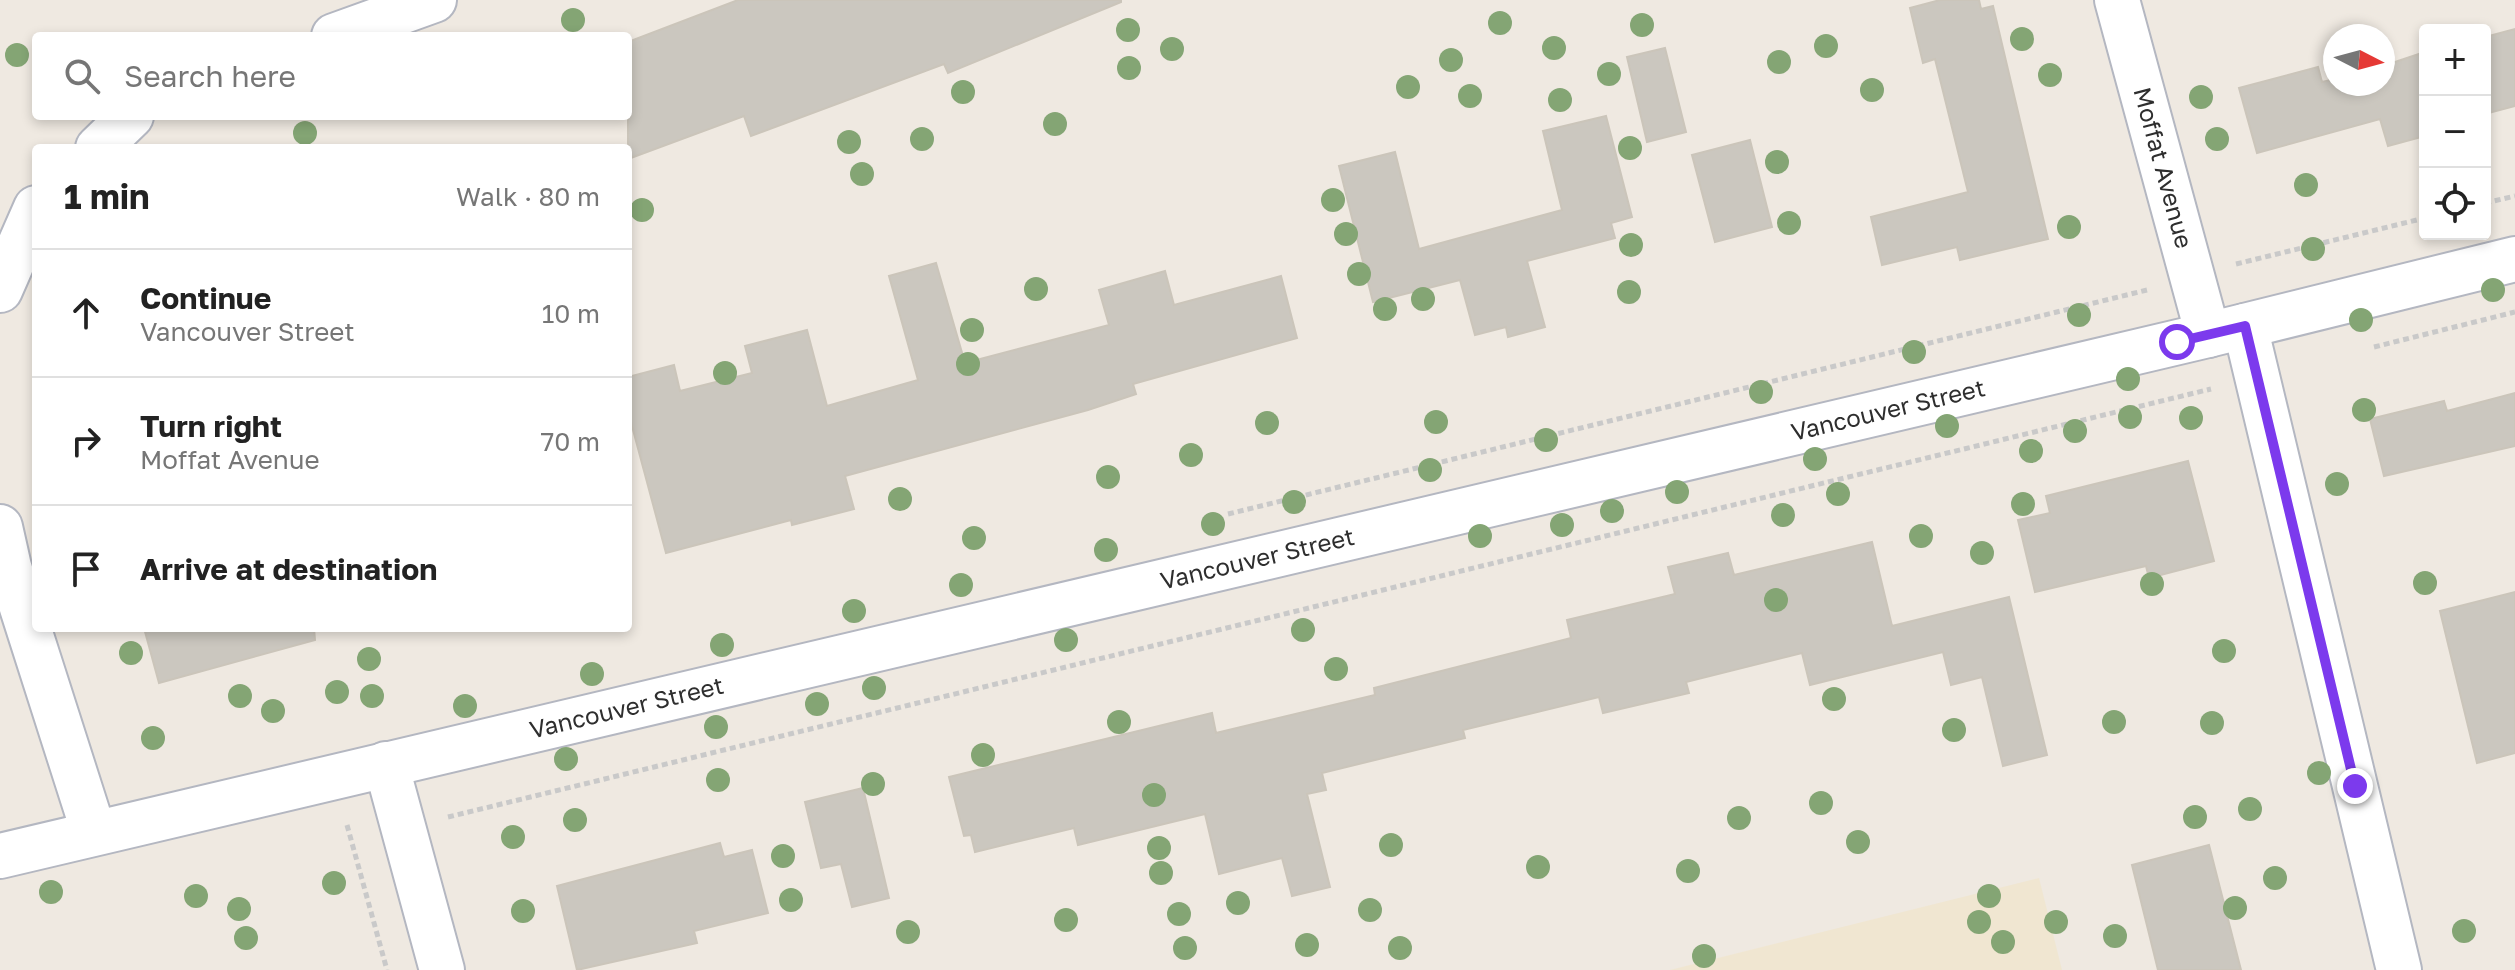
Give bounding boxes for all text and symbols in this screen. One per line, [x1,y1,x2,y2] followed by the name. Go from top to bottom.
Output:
[2323,24,2395,96] north arrow
[2419,24,2491,240] map controls
[2419,24,2491,96] button: +
[32,32,632,120] search box
[60,54,104,98] icon: search
[124,58,296,94] text: Search here
[2128,84,2200,251] street label: Moffat Avenue
[2419,96,2491,168] button: −
[2419,168,2491,240] button: locate
[64,176,150,216] text: 1 min
[456,181,600,212] text: Walk · 80 m
[140,280,271,316] text: Continue
[64,291,108,335] icon: ahead
[542,298,600,329] text: 10 m
[140,316,355,347] text: Vancouver Street
[2159,324,2195,360] route start
[1788,372,1988,446] street label: Vancouver Street
[140,408,282,444] text: Turn right
[64,419,108,463] icon: right
[541,426,600,457] text: 70 m
[140,444,320,475] text: Moffat Avenue
[1157,521,1357,595] street label: Vancouver Street
[64,547,108,591] icon: arrive
[140,551,437,587] text: Arrive at destination
[527,670,726,744] street label: Vancouver Street
[2337,768,2373,804] route end

